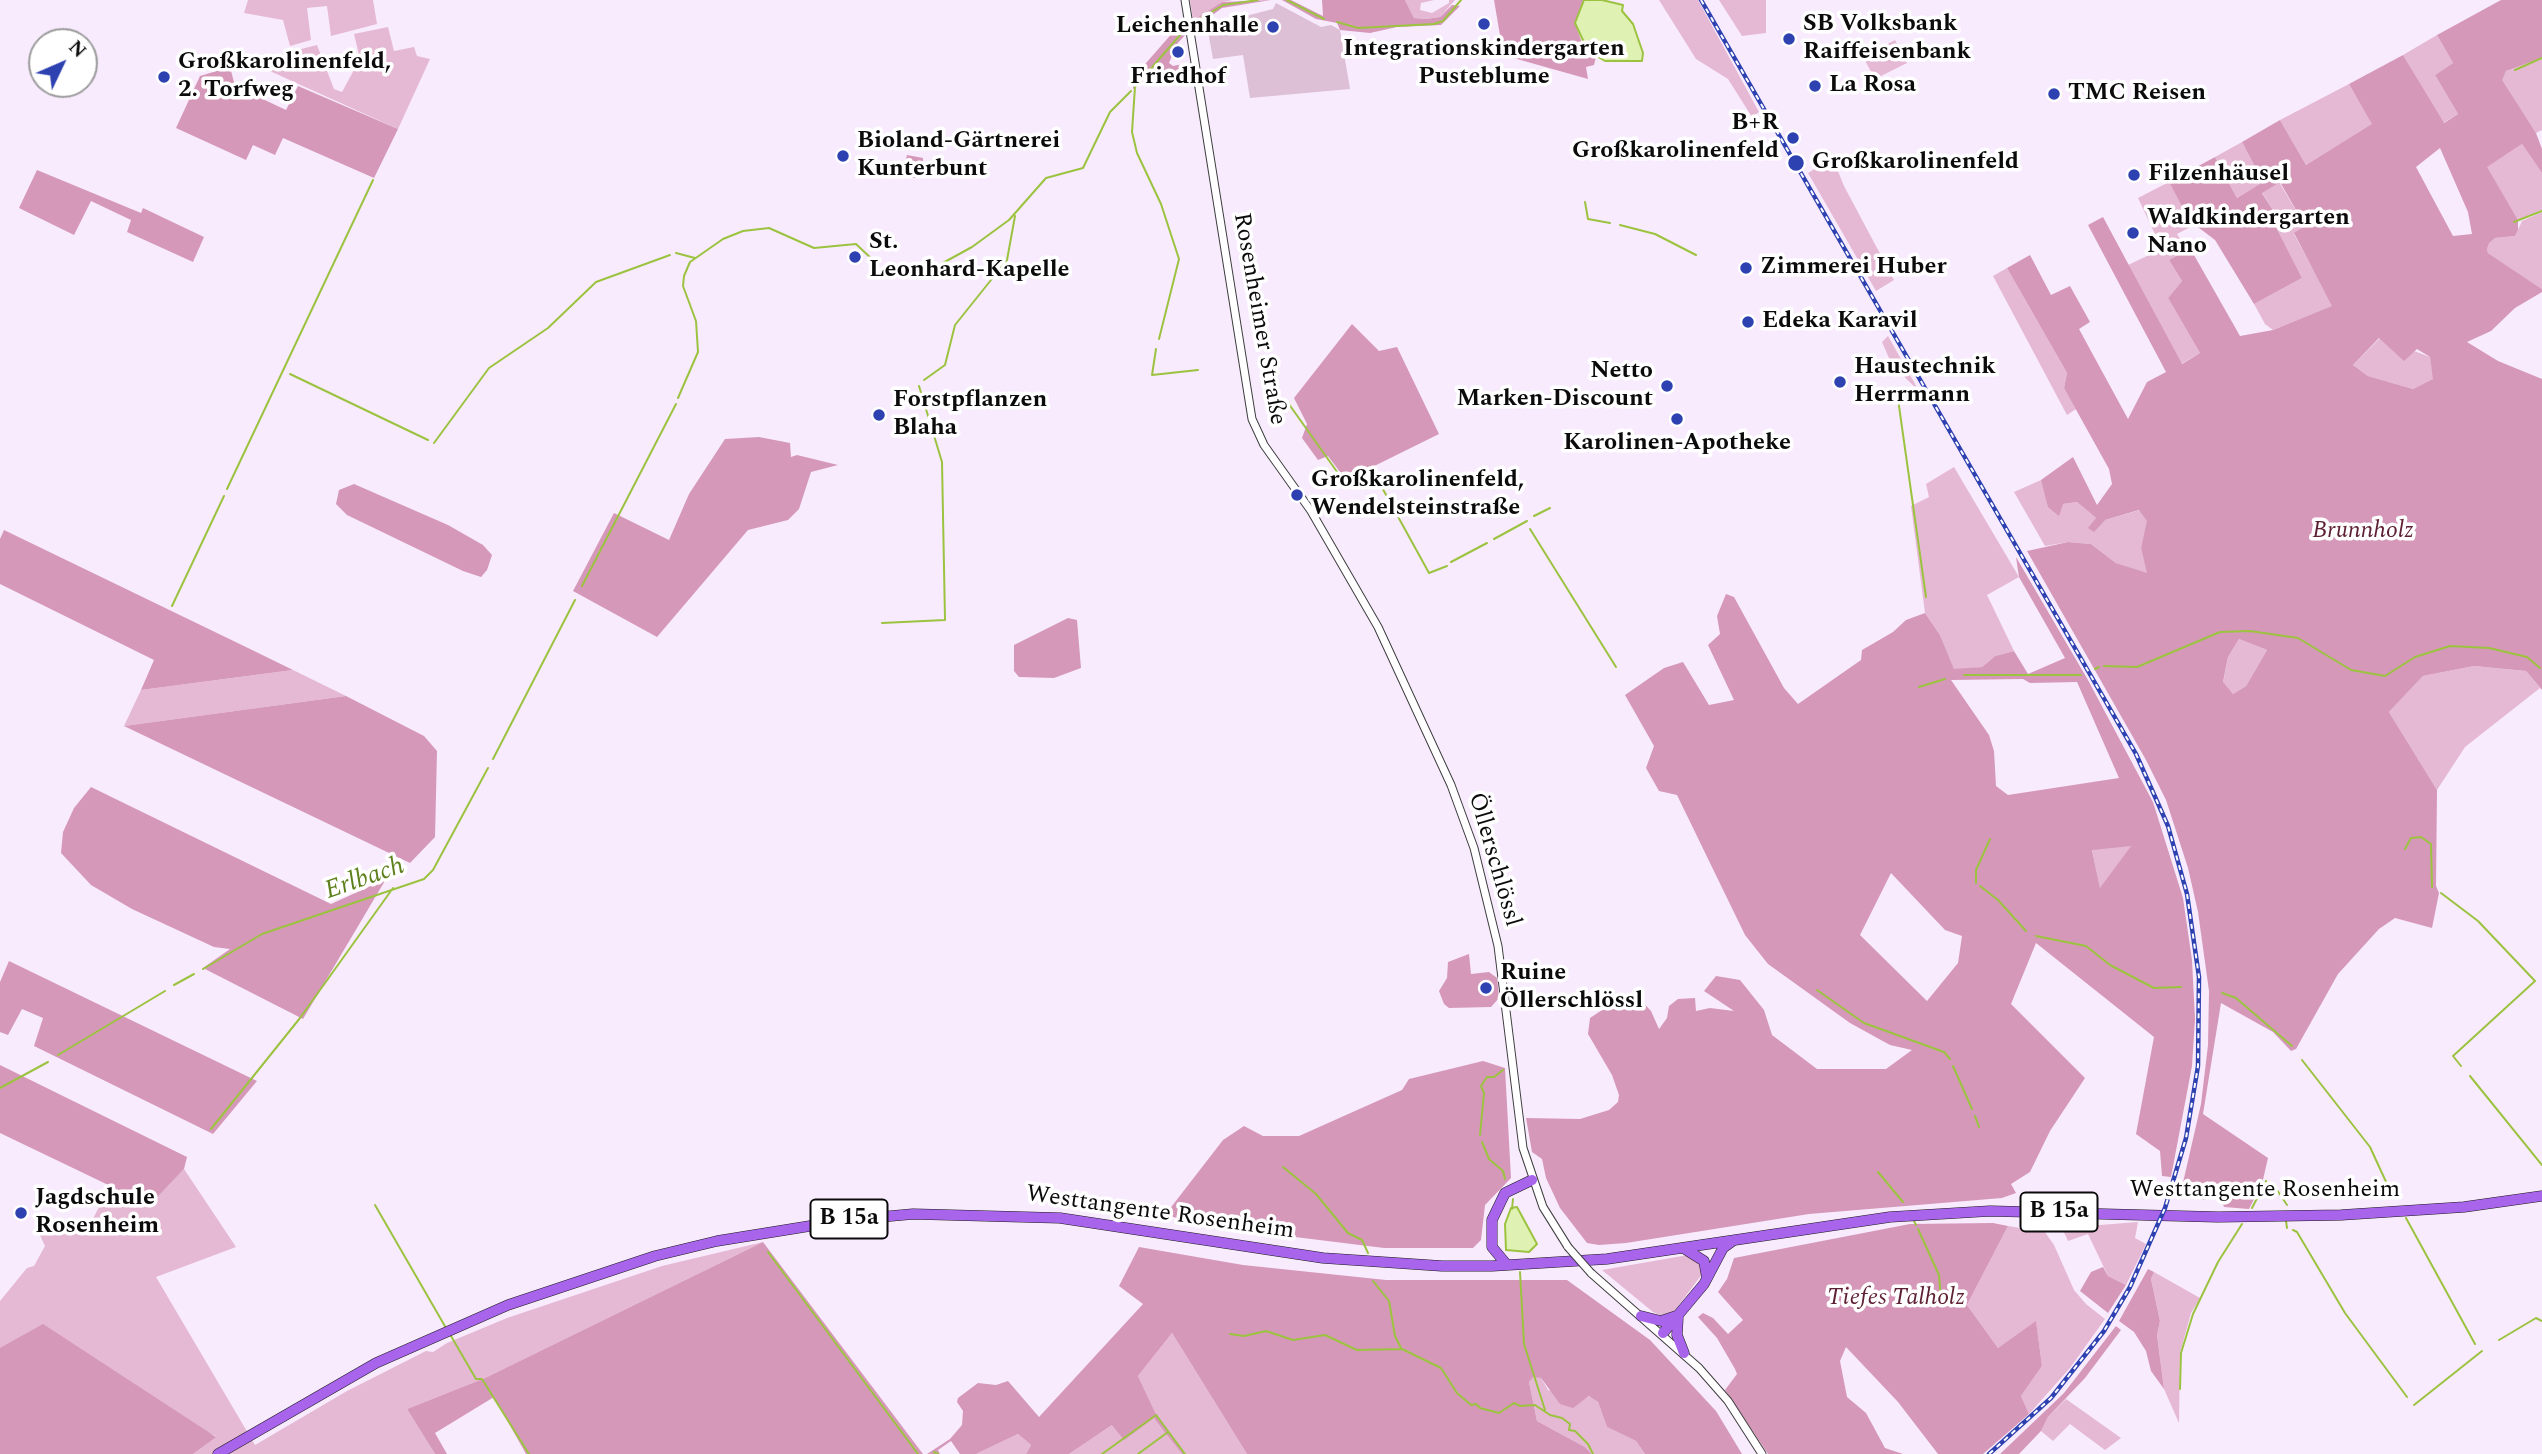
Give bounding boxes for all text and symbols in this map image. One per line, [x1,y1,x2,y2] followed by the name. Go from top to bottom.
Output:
[1803,11,1971,67] place label: SB Volksbank Raiffeisenbank
[1116,13,1259,41] place label: Leichenhalle
[1476,16,1492,32] marker: Integrationskindergarten Pusteblume
[1265,19,1281,35] marker: Leichenhalle
[28,28,98,98] north arrow
[1781,31,1797,47] marker: SB Volksbank Raiffeisenbank
[61,34,93,65] text: N
[1343,36,1625,92] place label: Integrationskindergarten Pusteblume
[1170,44,1186,60] marker: Friedhof
[178,49,391,105] place label: Großkarolinenfeld, 2. Torfweg
[1130,64,1226,92] place label: Friedhof
[156,69,172,85] marker: Großkarolinenfeld, 2. Torfweg
[1829,72,1916,100] place label: La Rosa
[1807,78,1823,94] marker: La Rosa
[2068,80,2206,108] place label: TMC Reisen
[2046,86,2062,102] marker: TMC Reisen
[1572,110,1779,166] place label: B+R Großkarolinenfeld
[857,128,1060,184] place label: Bioland-Gärtnerei Kunterbunt
[1785,130,1801,146] marker: B+R Großkarolinenfeld
[835,148,851,164] marker: Bioland-Gärtnerei Kunterbunt
[1812,149,2019,177] place label: Großkarolinenfeld
[1786,153,1806,173] marker: Großkarolinenfeld
[2148,161,2289,189] place label: Filzenhäusel
[2126,167,2142,183] marker: Filzenhäusel
[2147,205,2350,261] place label: Waldkindergarten Nano
[1225,211,1291,427] street label: Rosenheimer Straße
[2125,225,2141,241] marker: Waldkindergarten Nano
[869,229,1069,285] place label: St. Leonhard-Kapelle
[847,249,863,265] marker: St. Leonhard-Kapelle
[1760,254,1947,282] place label: Zimmerei Huber
[1738,260,1754,276] marker: Zimmerei Huber
[1762,308,1918,336] place label: Edeka Karavil
[1740,314,1756,330] marker: Edeka Karavil
[1854,354,1996,410] place label: Haustechnik Herrmann
[1456,358,1653,414] place label: Netto Marken-Discount
[1832,374,1848,390] marker: Haustechnik Herrmann
[1659,378,1675,394] marker: Netto Marken-Discount
[893,387,1047,443] place label: Forstpflanzen Blaha
[871,407,887,423] marker: Forstpflanzen Blaha
[1669,411,1685,427] marker: Karolinen-Apotheke
[1563,430,1791,458] place label: Karolinen-Apotheke
[1311,467,1524,523] place label: Großkarolinenfeld, Wendelsteinstraße
[1289,487,1305,503] marker: Großkarolinenfeld, Wendelsteinstraße
[2312,518,2414,546] park label: Brunnholz
[1460,790,1526,930] street label: Öllerschlössl
[321,852,409,908] water label: Erlbach
[1500,960,1643,1016] place label: Ruine Öllerschlössl
[1478,980,1494,996] marker: Ruine Öllerschlössl
[2130,1177,2400,1205] street label: Westtangente Rosenheim
[1024,1181,1296,1247] street label: Westtangente Rosenheim
[35,1185,159,1241] place label: Jagdschule Rosenheim
[2021,1192,2098,1232] road number: B 15a
[810,1200,888,1238] road number: B 15a
[13,1205,29,1221] marker: Jagdschule Rosenheim
[1827,1285,1965,1313] park label: Tiefes Talholz

